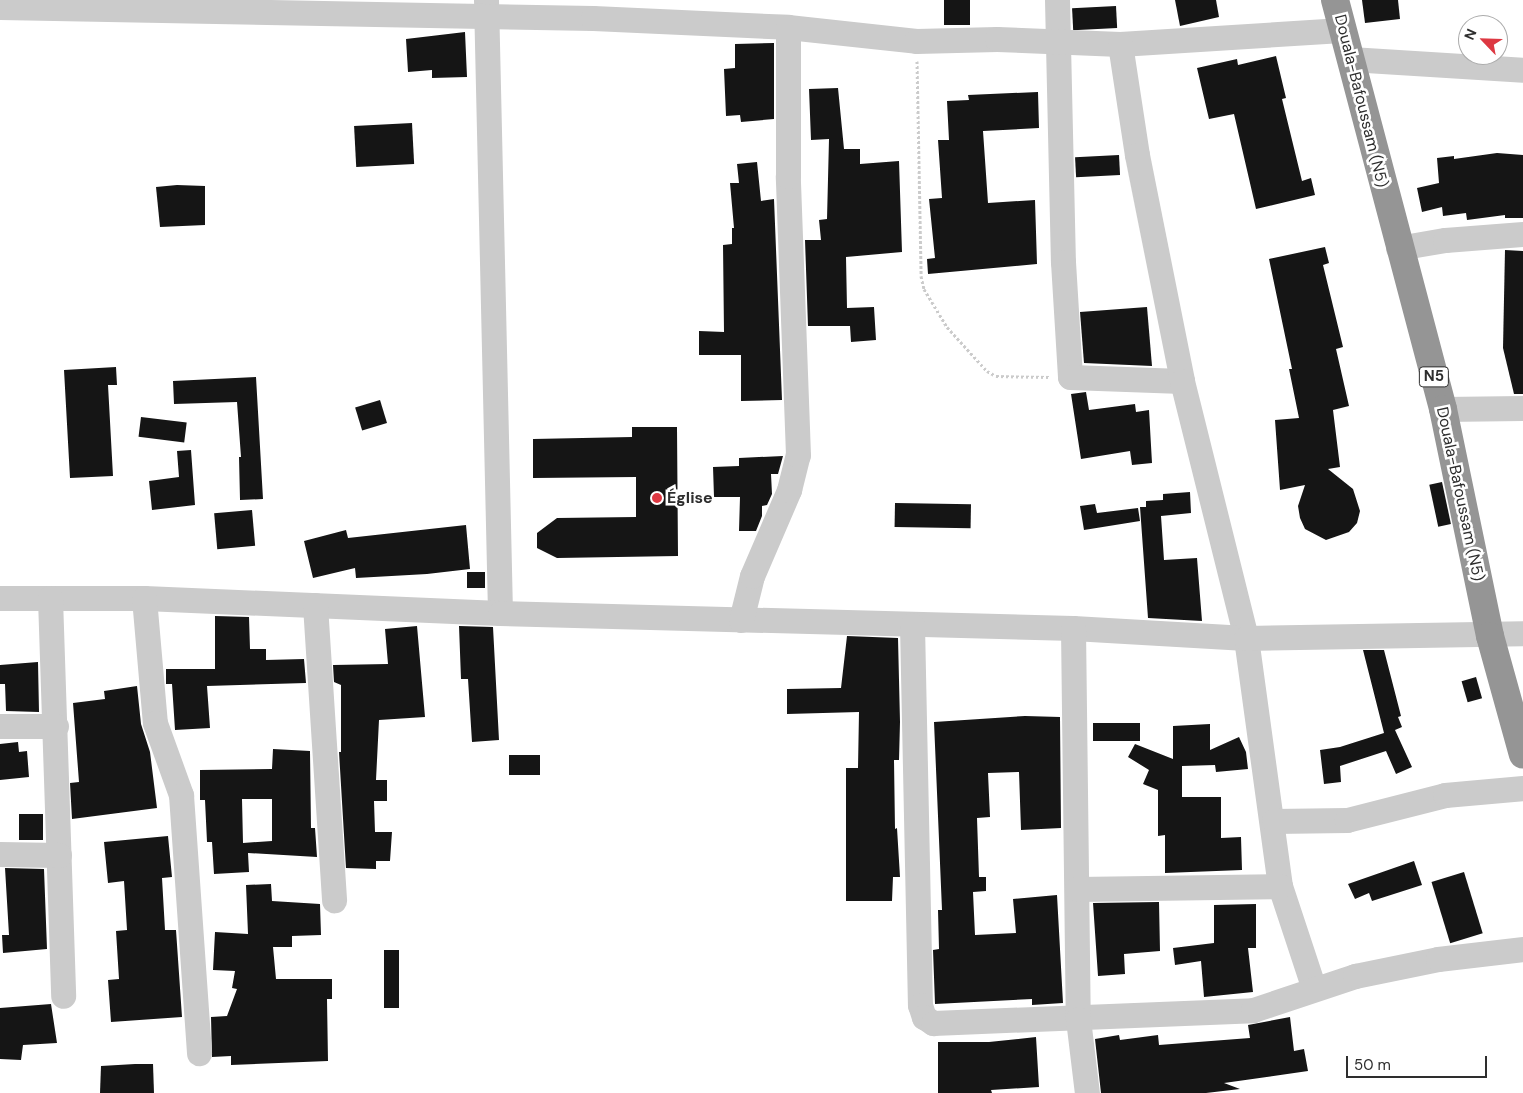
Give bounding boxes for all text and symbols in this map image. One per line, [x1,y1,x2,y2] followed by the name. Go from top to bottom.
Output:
[1330,13,1392,189] street label: Douala-Bafoussam (N5)
[1458,15,1508,65] north arrow
[1460,26,1481,43] text: N
[1418,364,1450,390] road number: N5
[1432,405,1488,583] street label: Douala-Bafoussam (N5)
[667,488,713,508] place label: Église
[651,492,663,504] marker: Église
[1348,1046,1489,1078] scale bar
[1354,1055,1391,1075] text: 50 m

